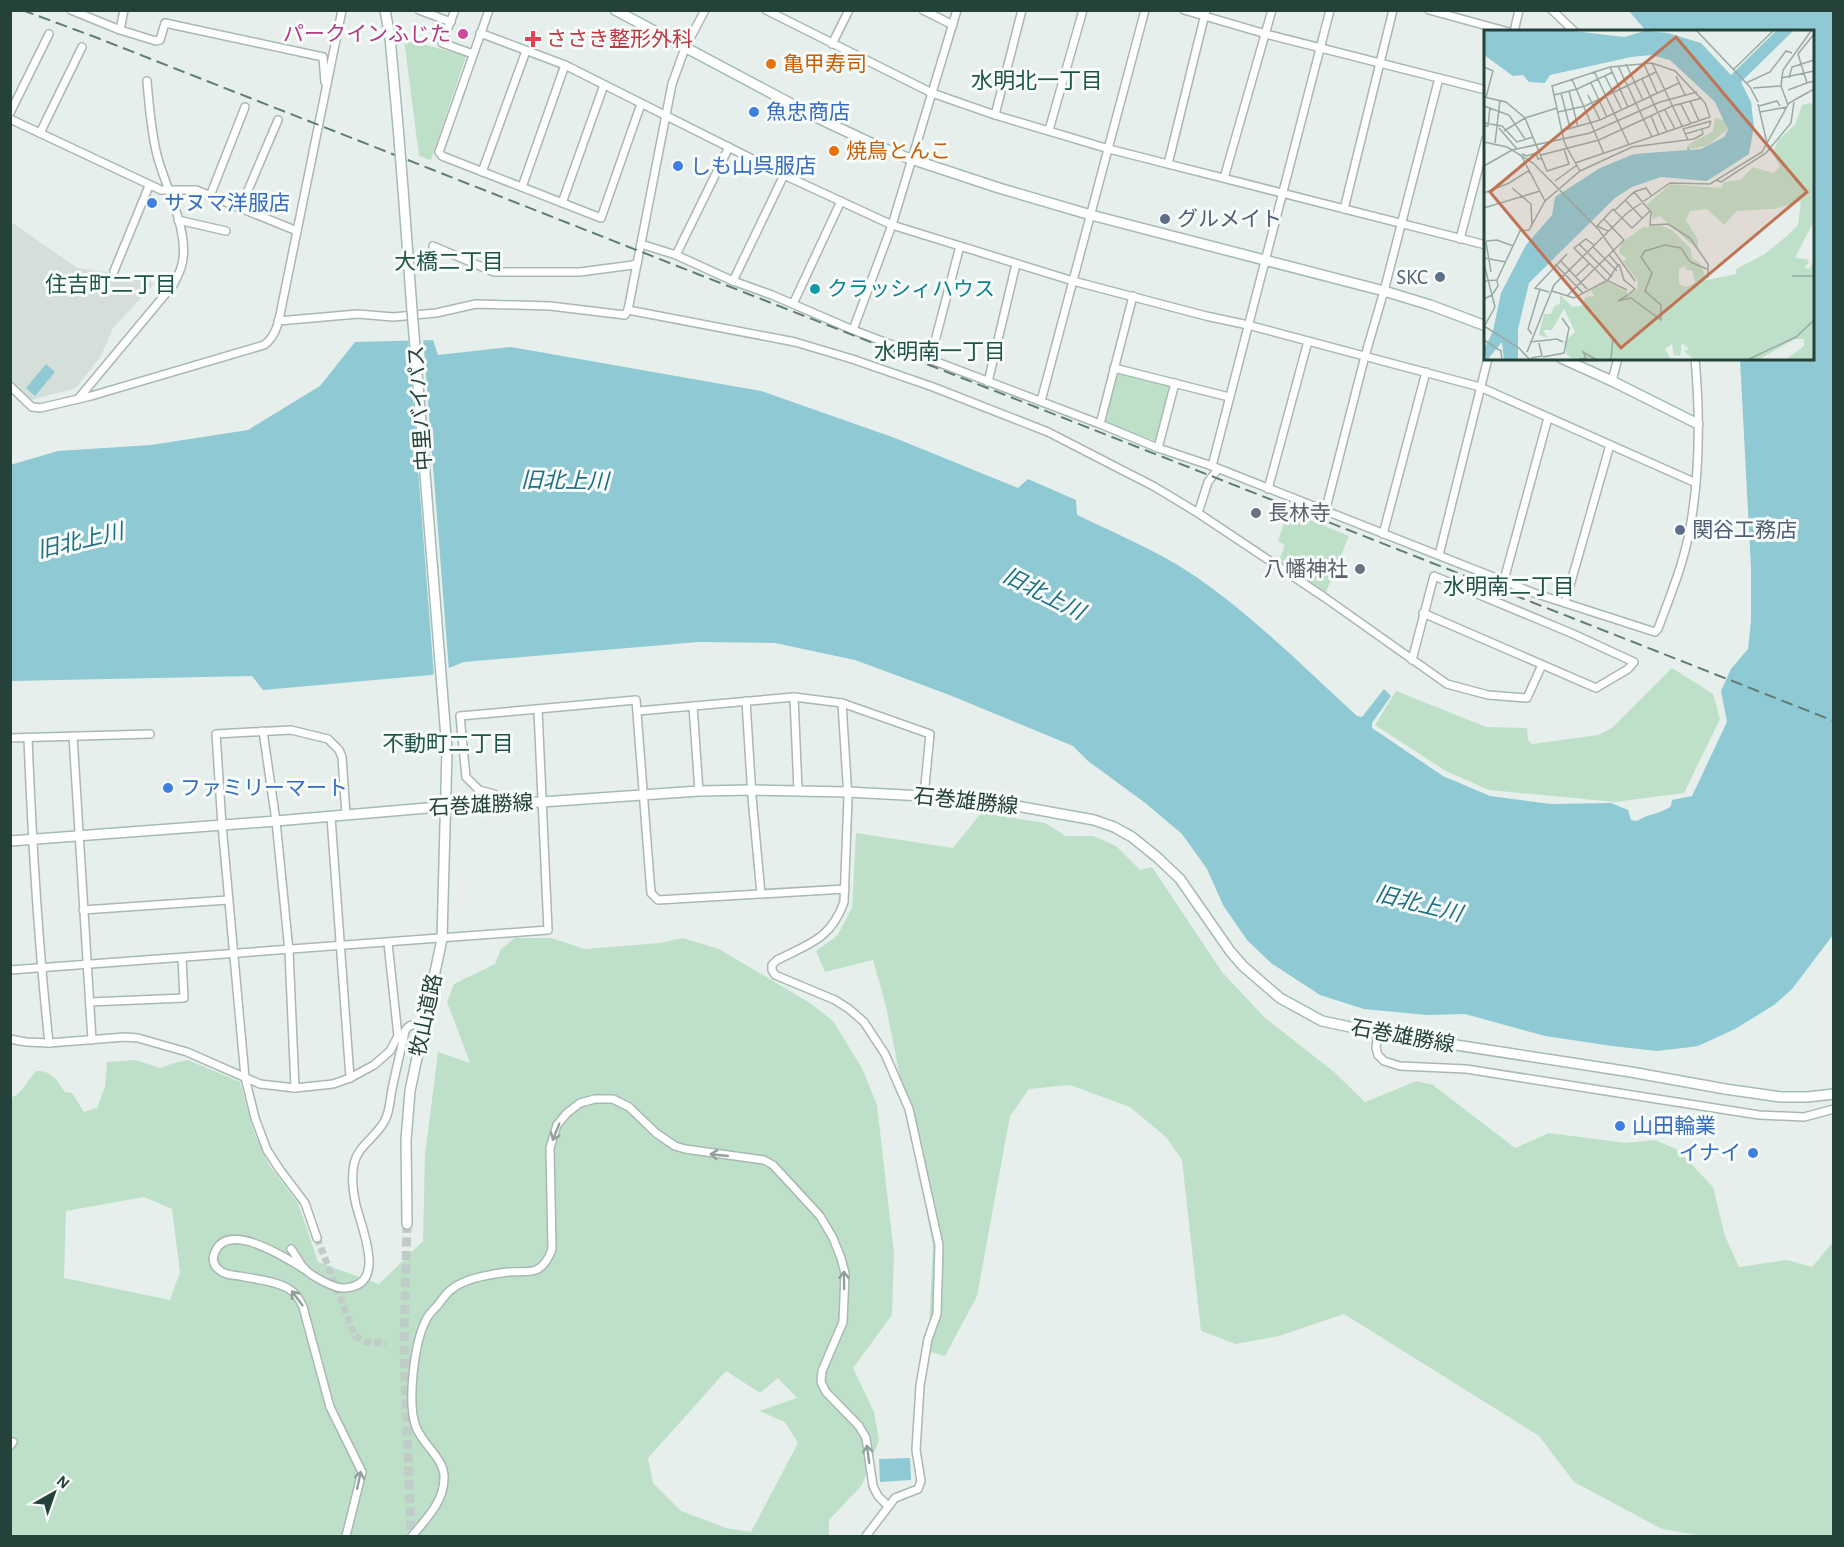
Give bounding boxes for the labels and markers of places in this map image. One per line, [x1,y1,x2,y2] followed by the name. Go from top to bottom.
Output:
[283,23,451,45] place label: パークインふじた
[456,27,470,41] marker: パークインふじた
[546,28,693,50] place label: ささき整形外科
[524,30,542,48] marker: ささき整形外科
[783,53,867,75] place label: 亀甲寿司
[764,57,778,71] marker: 亀甲寿司
[766,101,850,123] place label: 魚忠商店
[747,105,761,119] marker: 魚忠商店
[846,140,951,162] place label: 焼鳥とんこ
[827,144,841,158] marker: 焼鳥とんこ
[690,155,816,177] place label: しも山呉服店
[671,159,685,173] marker: しも山呉服店
[164,192,290,214] place label: サヌマ洋服店
[145,196,159,210] marker: サヌマ洋服店
[1177,208,1282,230] place label: グルメイト
[1158,212,1172,226] marker: グルメイト
[1396,267,1428,288] place label: SKC
[1433,270,1447,284] marker: SKC
[827,278,995,300] place label: クラッシィハウス
[808,282,822,296] marker: クラッシィハウス
[1268,502,1331,524] place label: 長林寺
[1249,506,1263,520] marker: 長林寺
[1692,519,1797,541] place label: 関谷工務店
[1673,523,1687,537] marker: 関谷工務店
[1264,558,1348,580] place label: 八幡神社
[1353,562,1367,576] marker: 八幡神社
[180,778,348,799] place label: ファミリーマート
[161,781,175,795] marker: ファミリーマート
[1632,1115,1716,1137] place label: 山田輪業
[1613,1119,1627,1133] marker: 山田輪業
[1678,1143,1741,1164] place label: イナイ
[1746,1146,1760,1160] marker: イナイ

